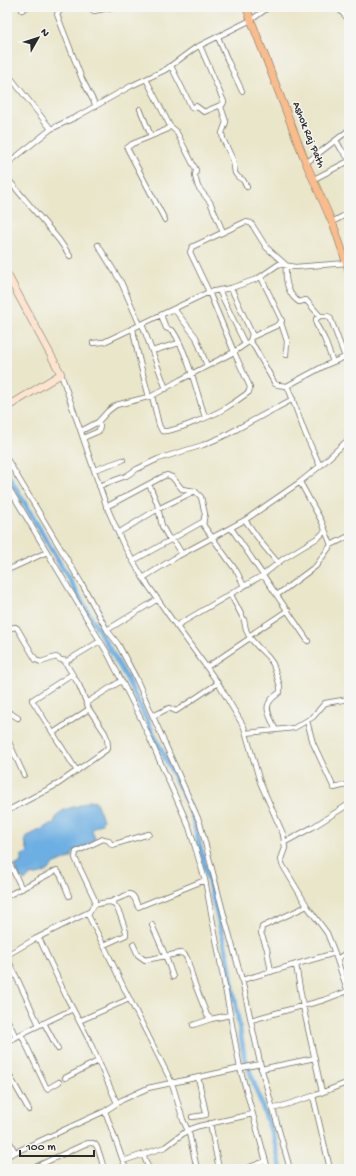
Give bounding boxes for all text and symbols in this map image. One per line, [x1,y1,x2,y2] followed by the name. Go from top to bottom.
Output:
[18,18,58,58] north arrow
[37,26,51,40] text: N
[289,100,327,170] street label: Ashok Raj Path
[20,1132,94,1158] scale bar
[25,1141,56,1155] text: 100 m

